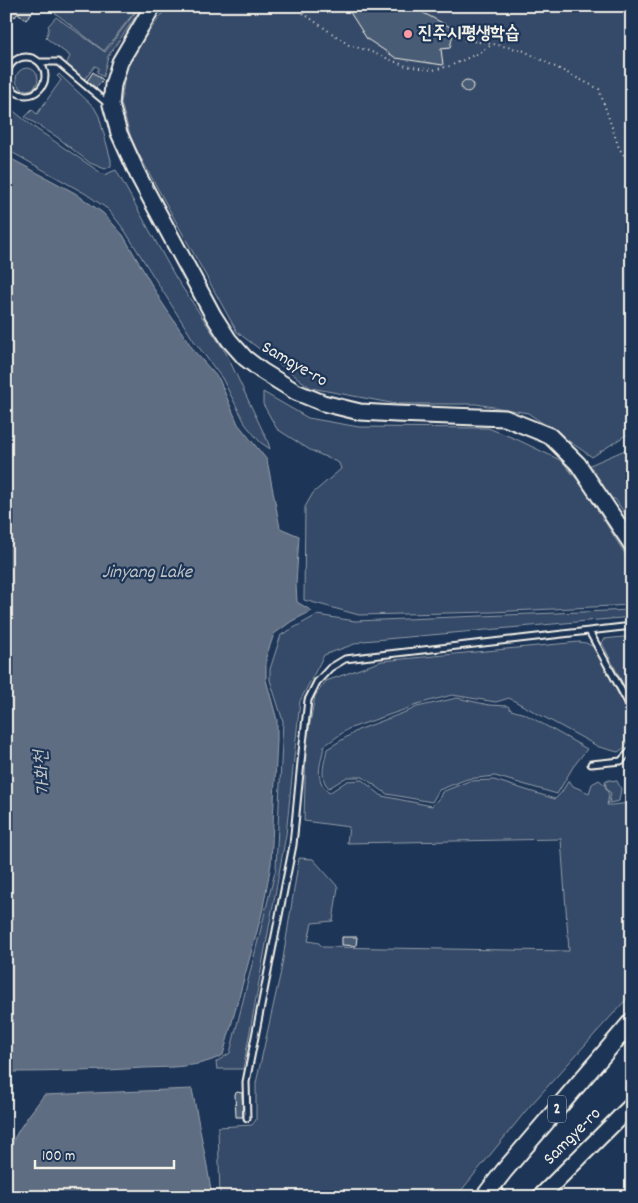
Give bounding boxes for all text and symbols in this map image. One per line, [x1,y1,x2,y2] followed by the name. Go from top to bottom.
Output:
[418,22,519,47] place label: 진주시평생학습
[402,28,414,40] marker: 진주시평생학습
[256,336,332,394] street label: Samgye-ro
[102,560,194,587] water label: Jinyang Lake
[28,747,59,797] water label: 가화천
[548,1096,566,1122] road number: 2
[538,1102,608,1172] street label: Samgye-ro
[35,1138,174,1170] scale bar
[42,1146,75,1168] text: 100 m

